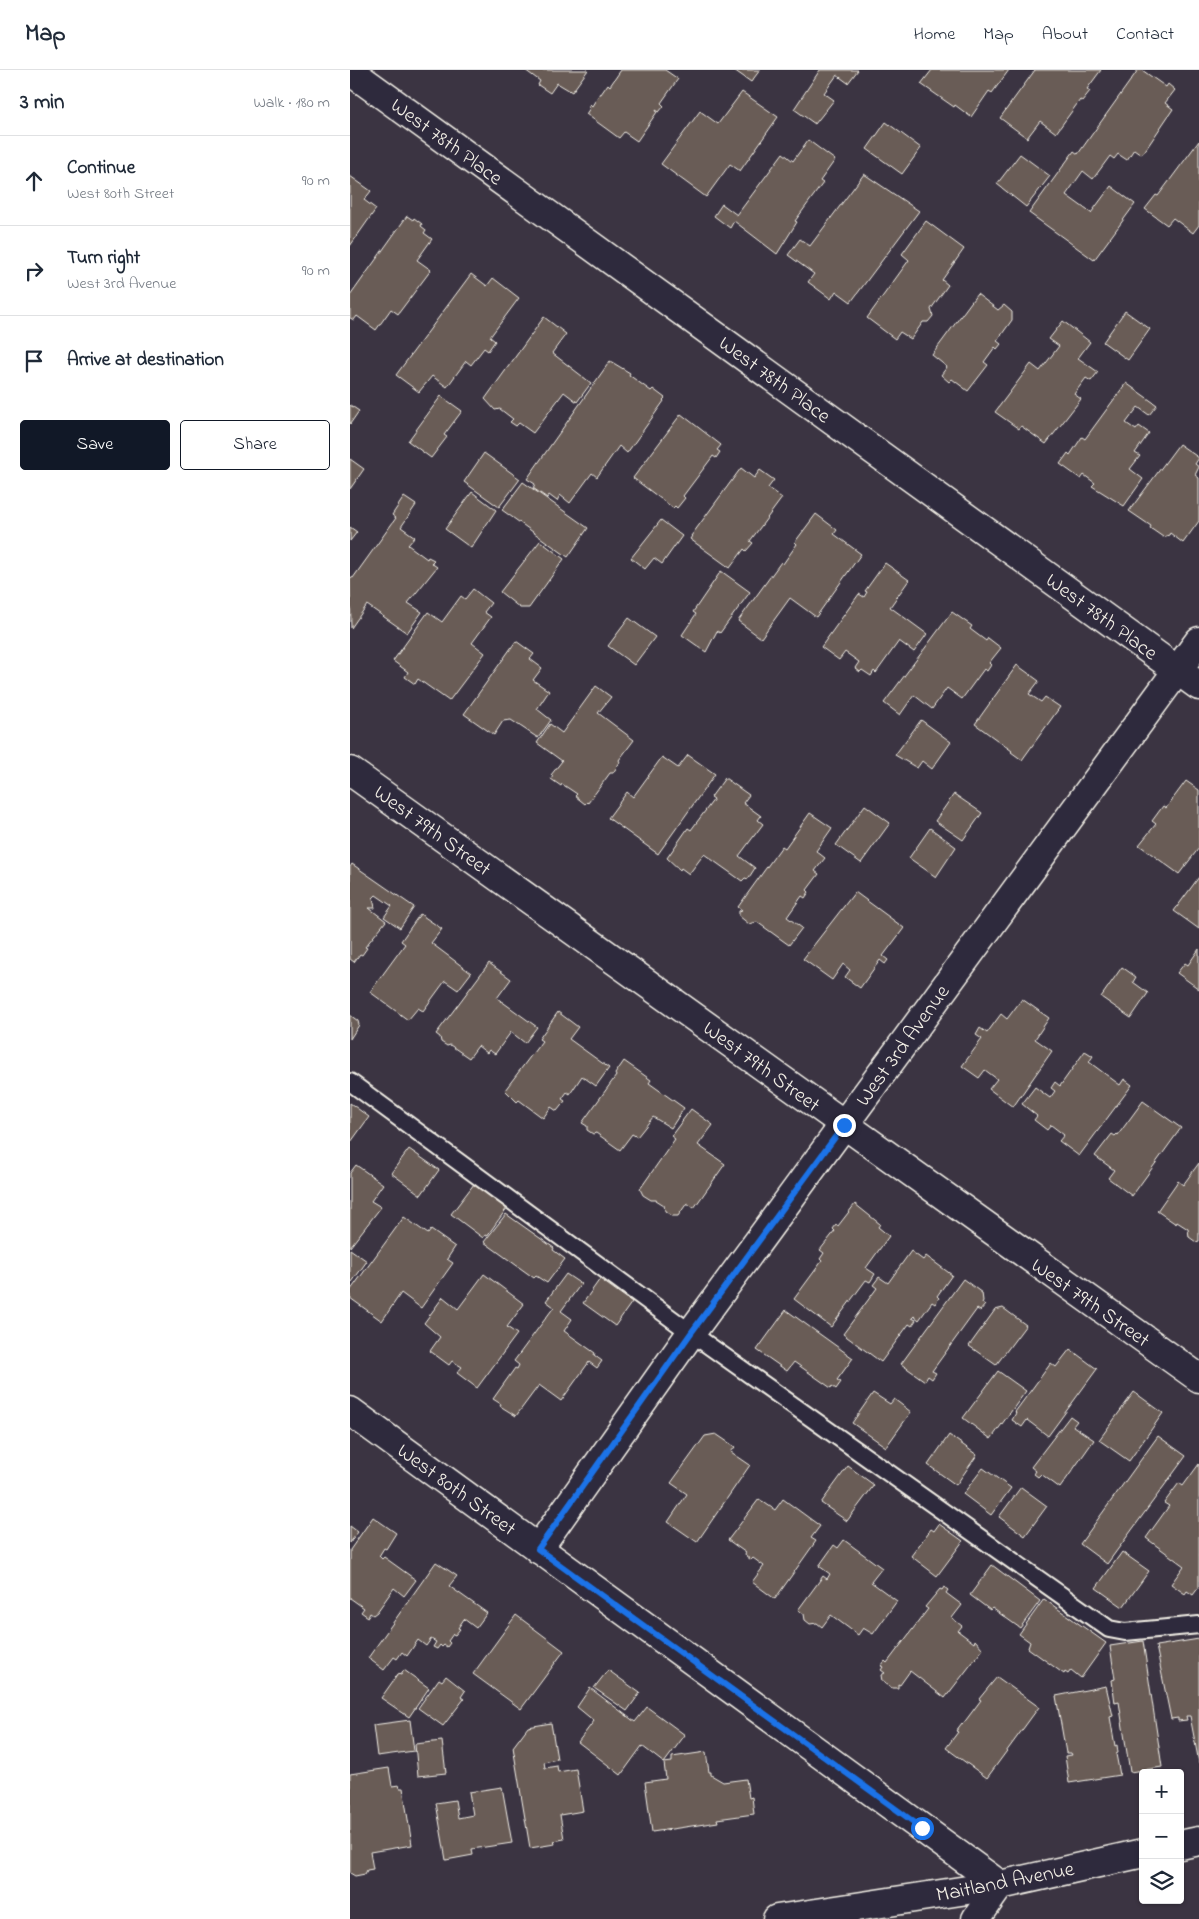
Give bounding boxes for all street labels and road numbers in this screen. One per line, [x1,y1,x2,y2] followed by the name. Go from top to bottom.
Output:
[384,92,509,194] street label: West 78th Place
[712,330,837,432] street label: West 78th Place
[1039,567,1164,669] street label: West 78th Place
[367,779,497,885] street label: West 79th Street
[849,979,958,1113] street label: West 3rd Avenue
[696,1015,826,1121] street label: West 79th Street
[1024,1252,1155,1356] street label: West 79th Street
[390,1437,522,1544] street label: West 80th Street
[934,1855,1078,1911] street label: Maitland Avenue

